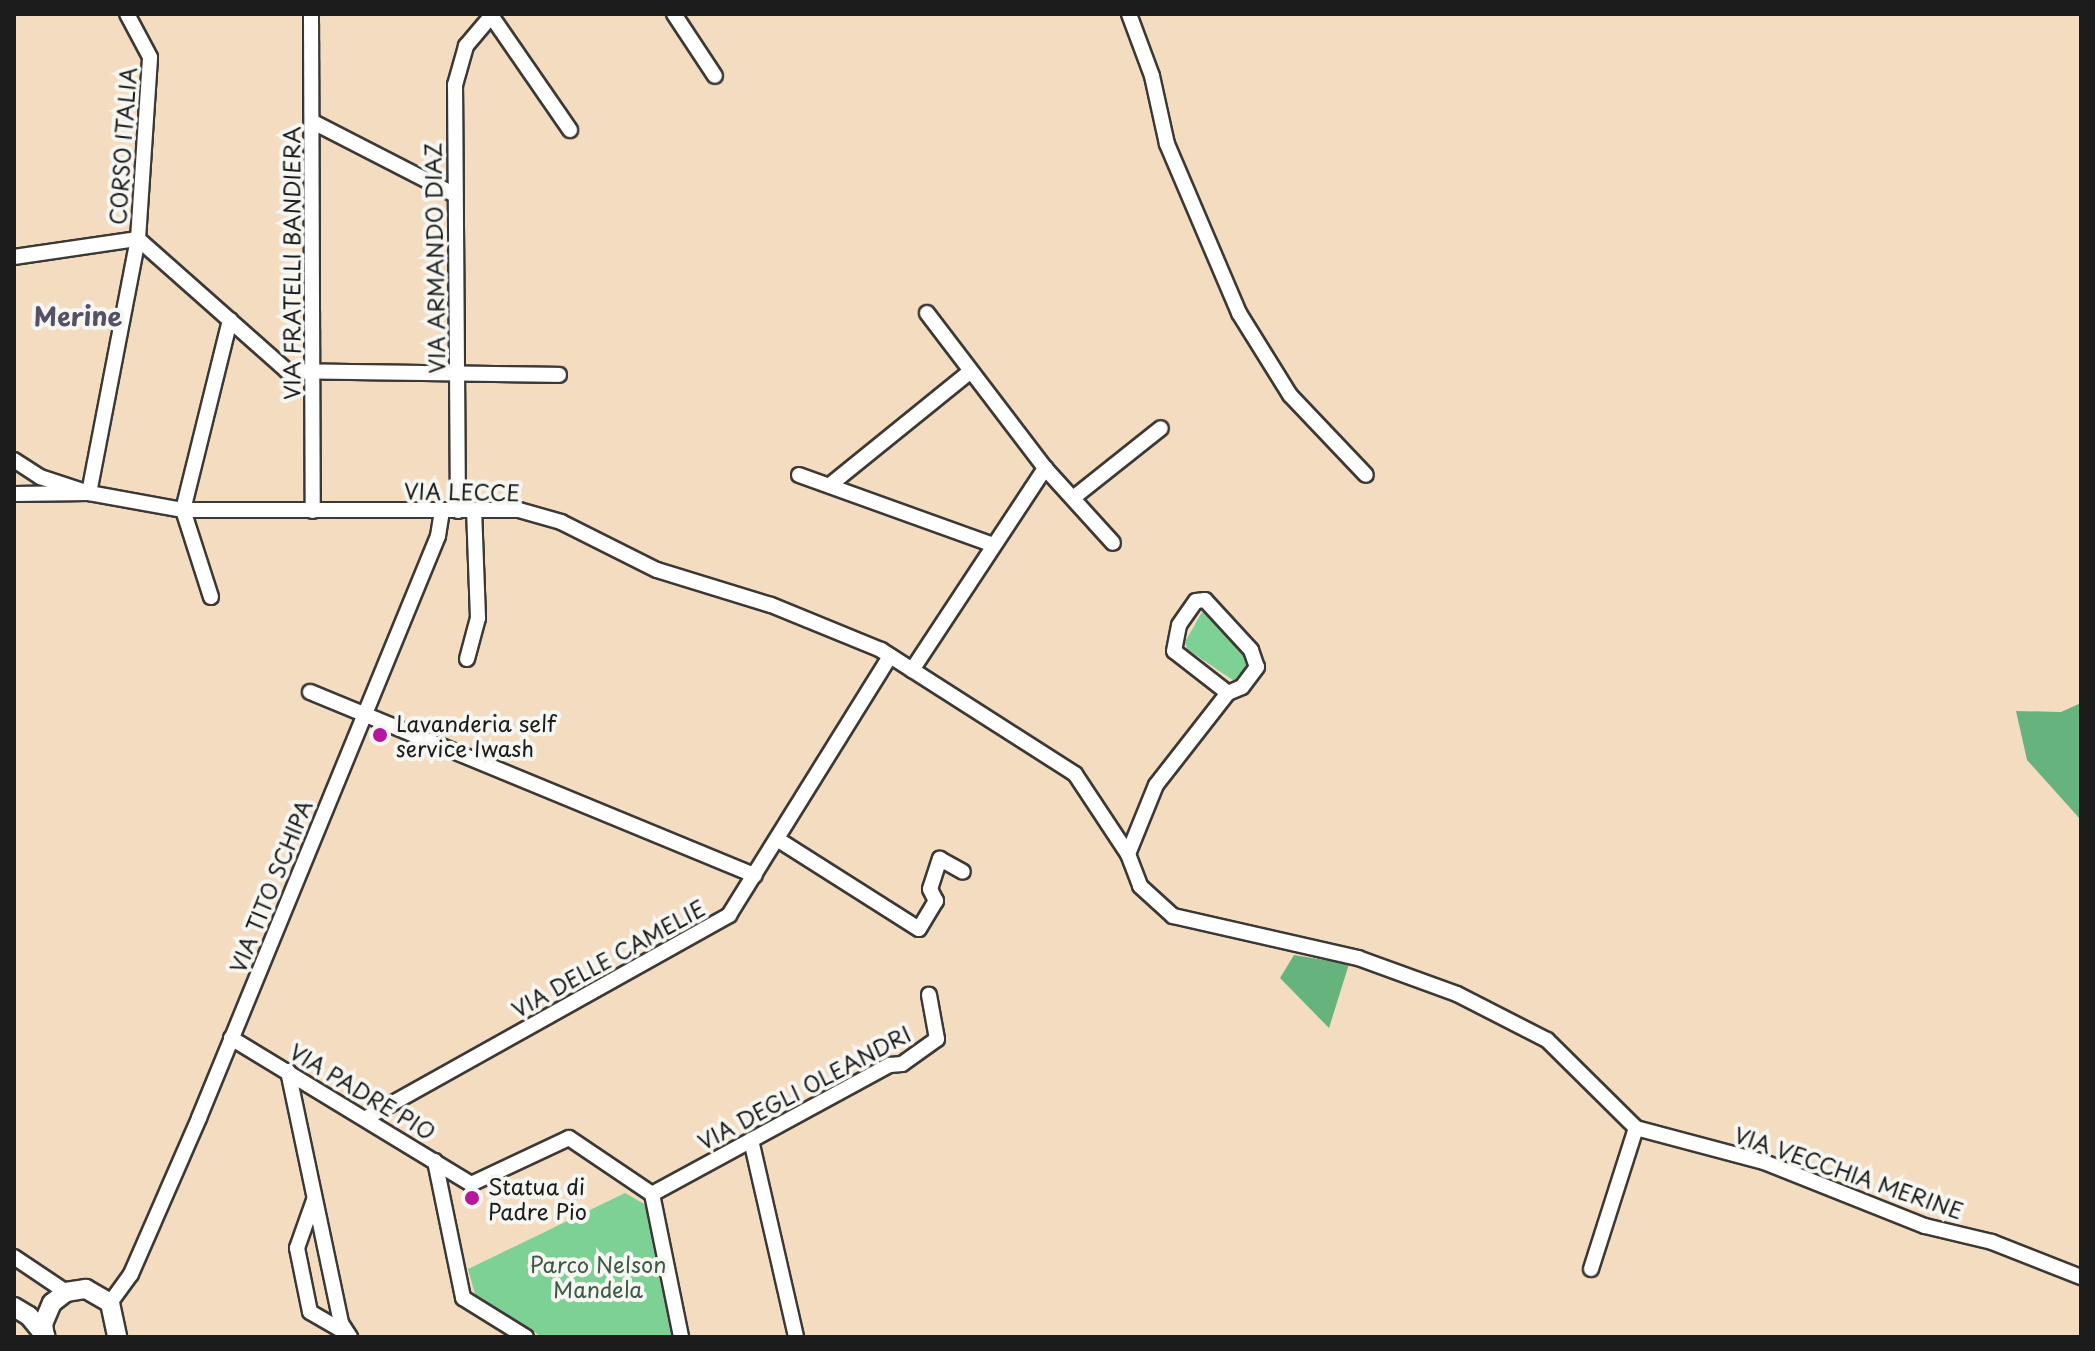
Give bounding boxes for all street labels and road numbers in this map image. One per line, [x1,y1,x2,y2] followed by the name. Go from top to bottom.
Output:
[103,65,141,227] street label: CORSO ITALIA
[278,125,304,401] street label: VIA FRATELLI BANDIERA
[419,142,449,374] street label: VIA ARMANDO DIAZ
[403,477,521,505] street label: VIA LECCE
[222,793,318,979] street label: VIA TITO SCHIPA
[504,892,712,1024] street label: VIA DELLE CAMELIE
[691,1019,917,1155] street label: VIA DEGLI OLEANDRI
[284,1036,442,1146] street label: VIA PADRE PIO
[1730,1120,1968,1224] street label: VIA VECCHIA MERINE

